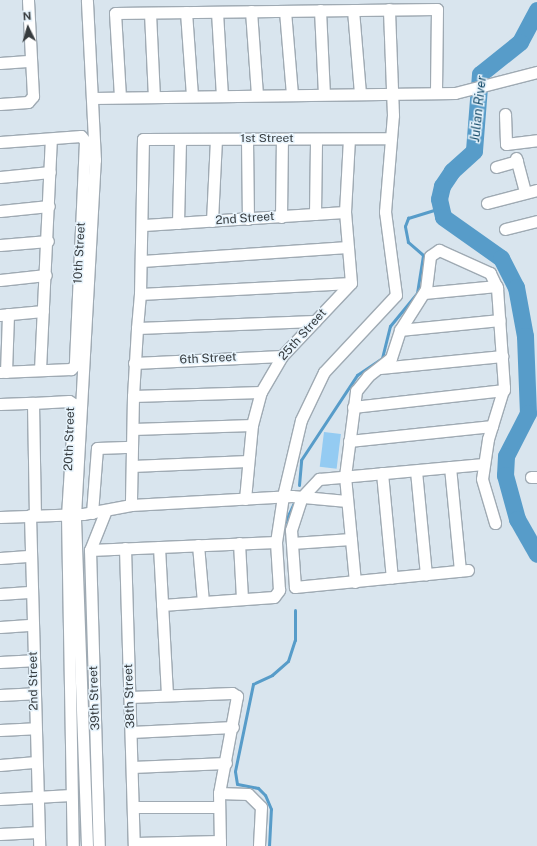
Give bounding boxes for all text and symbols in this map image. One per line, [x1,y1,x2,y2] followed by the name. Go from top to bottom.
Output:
[8,8,48,48] north arrow
[22,10,32,22] text: N
[468,75,490,143] water label: Julian River
[240,132,294,146] street label: 1st Street
[215,210,275,228] street label: 2nd Street
[71,222,89,284] street label: 10th Street
[276,306,330,364] street label: 25th Street
[179,350,237,368] street label: 6th Street
[62,407,78,471] street label: 20th Street
[26,651,42,711] street label: 2nd Street
[122,663,138,729] street label: 38th Street
[87,666,103,730] street label: 39th Street

